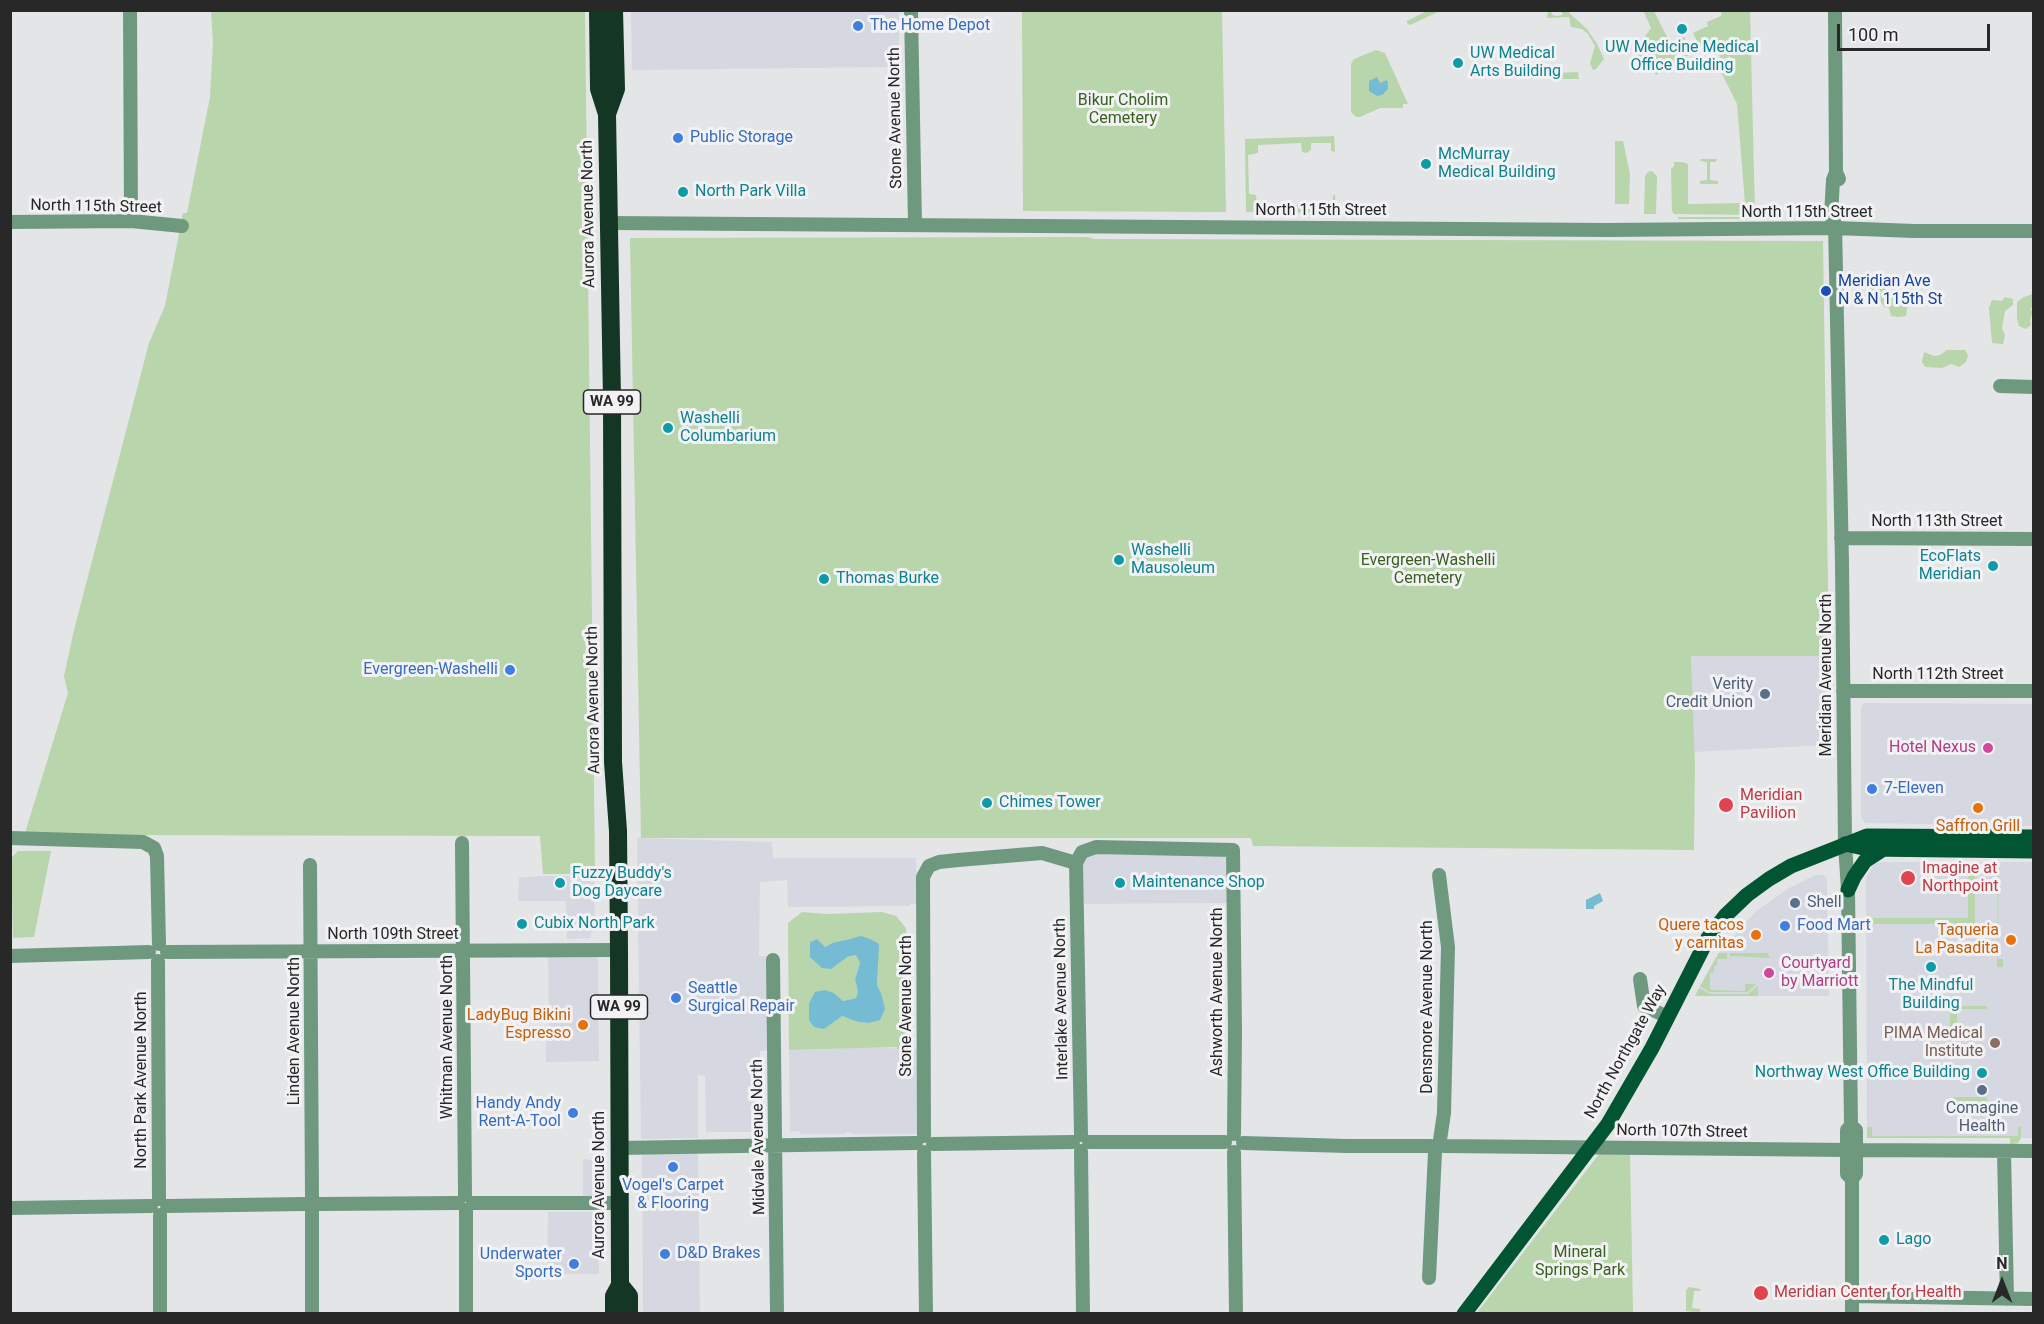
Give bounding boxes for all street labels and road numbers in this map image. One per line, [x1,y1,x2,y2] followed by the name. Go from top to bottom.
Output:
[885,47,907,189] street label: Stone Avenue North
[578,140,600,288] street label: Aurora Avenue North
[30,196,162,218] street label: North 115th Street
[1255,201,1387,221] street label: North 115th Street
[1741,203,1873,223] street label: North 115th Street
[584,390,640,414] road number: WA 99
[1871,512,2003,532] street label: North 113th Street
[1817,594,1837,756] street label: Meridian Avenue North
[583,626,605,774] street label: Aurora Avenue North
[1872,665,2004,685] street label: North 112th Street
[1208,907,1228,1077] street label: Ashworth Avenue North
[1051,918,1073,1080] street label: Interlake Avenue North
[1418,920,1438,1094] street label: Densmore Avenue North
[327,925,459,945] street label: North 109th Street
[897,935,917,1077] street label: Stone Avenue North
[438,955,458,1119] street label: Whitman Avenue North
[285,957,305,1105] street label: Linden Avenue North
[1581,982,1671,1122] street label: North Northgate Way
[132,991,152,1169] street label: North Park Avenue North
[590,995,648,1019] road number: WA 99
[748,1059,770,1215] street label: Midvale Avenue North
[590,1111,610,1259] street label: Aurora Avenue North
[1616,1121,1748,1143] street label: North 107th Street

